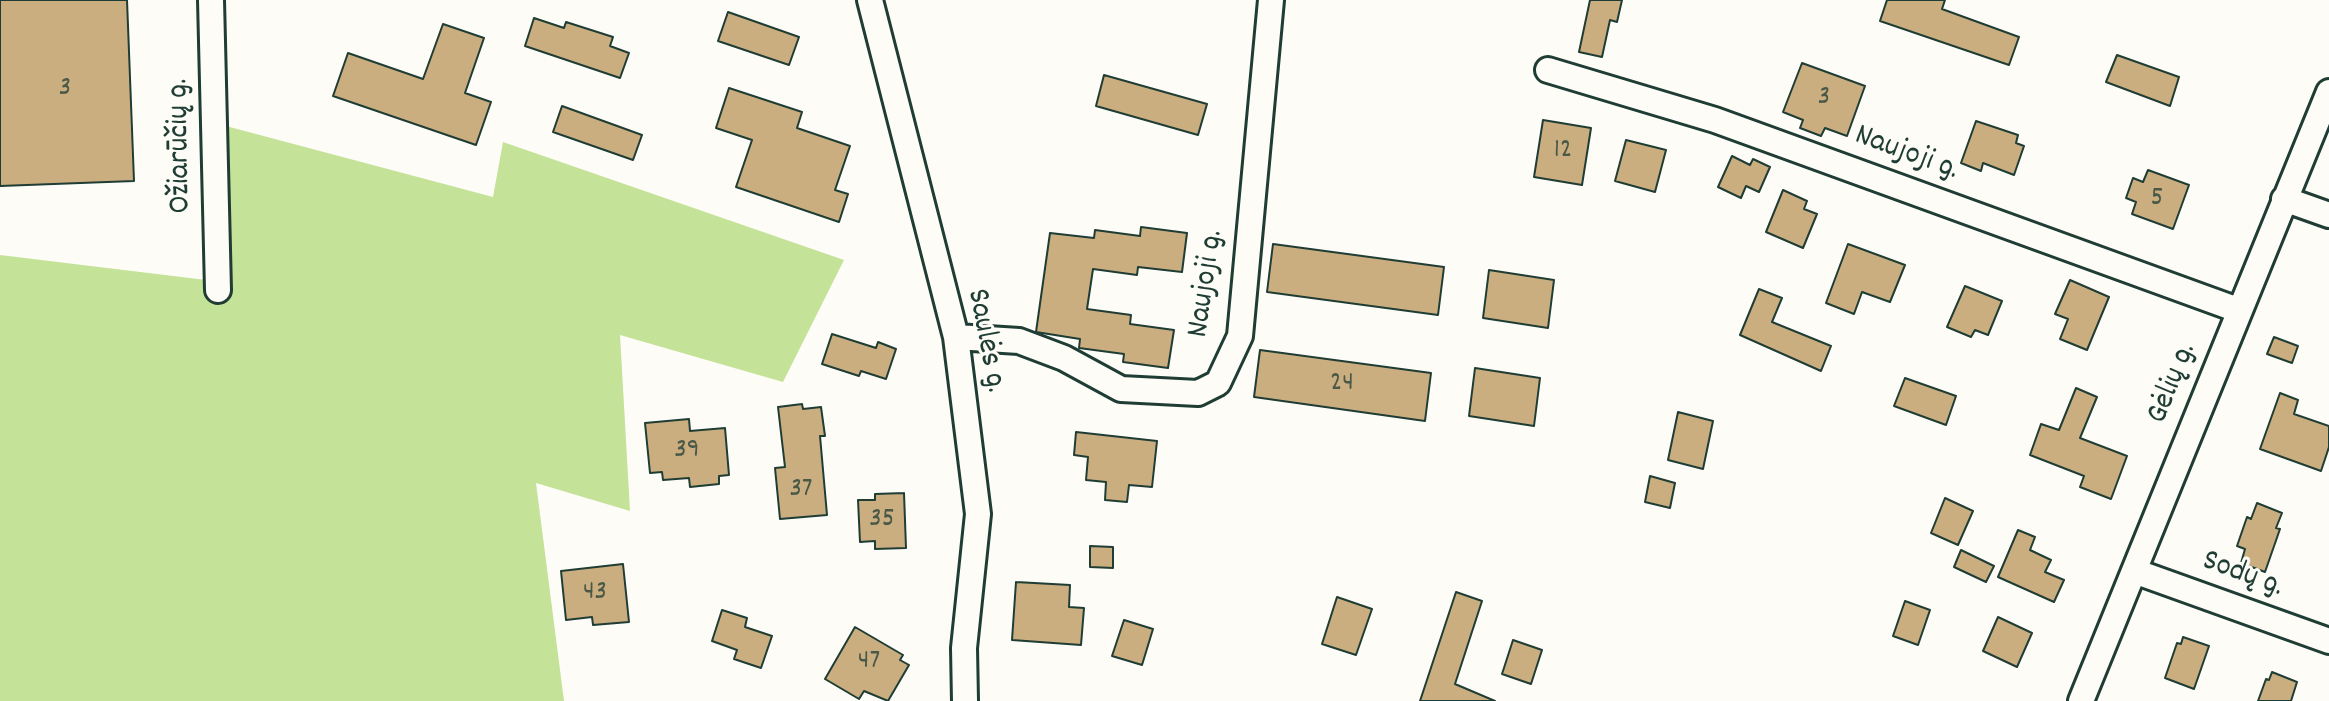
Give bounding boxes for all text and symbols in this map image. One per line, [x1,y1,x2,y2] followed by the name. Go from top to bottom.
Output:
[59,73,71,107] house number: 3
[162,78,202,214] street label: Ožiarūčių g.
[1818,82,1830,116] house number: 3
[1849,118,1963,192] street label: Naujoji g.
[1554,135,1572,169] house number: 12
[2151,183,2163,217] house number: 5
[1181,228,1235,340] street label: Naujoji g.
[955,286,1013,396] street label: Saulės g.
[2140,338,2208,430] street label: Gėlių g.
[1330,368,1354,402] house number: 24
[674,435,700,469] house number: 39
[789,474,813,508] house number: 37
[869,504,895,538] house number: 35
[2196,544,2288,608] street label: Sodų g.
[583,577,607,611] house number: 43
[858,646,880,680] house number: 47

